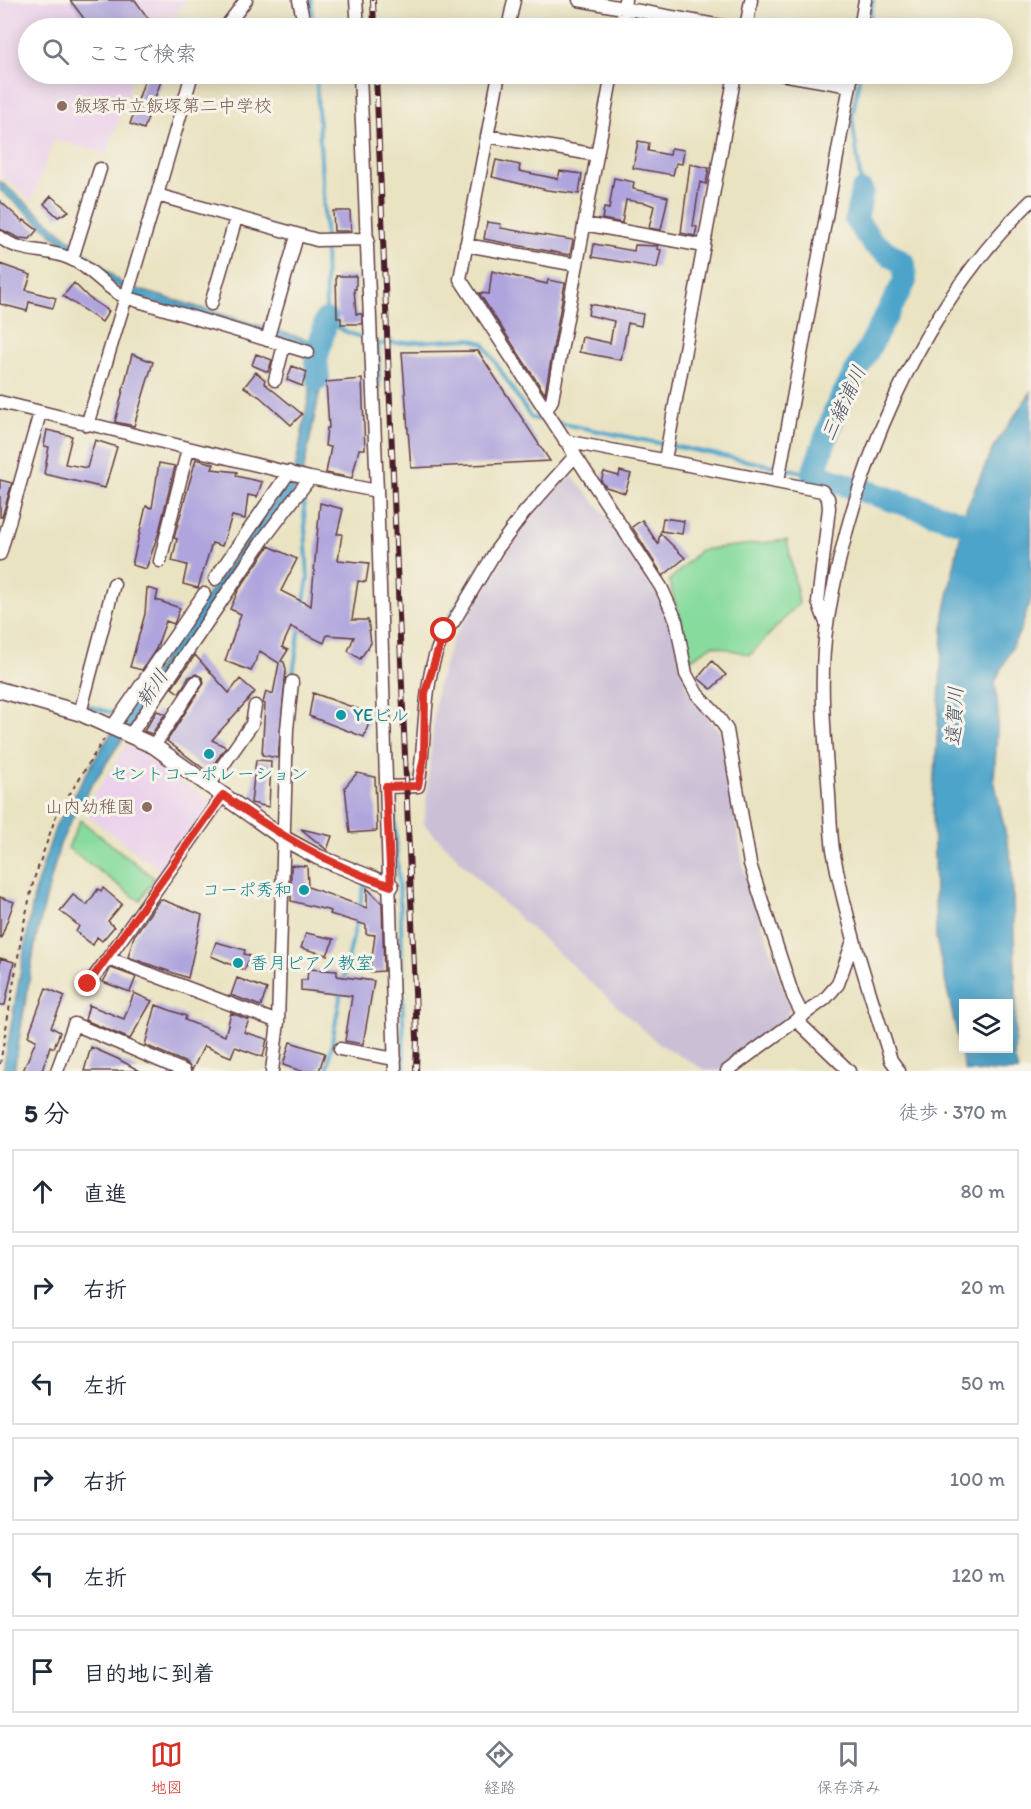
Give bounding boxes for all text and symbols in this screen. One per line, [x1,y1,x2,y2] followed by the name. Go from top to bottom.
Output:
[18,18,1013,84] search box
[39,35,72,68] icon: search
[87,40,197,67] text: ここで検索
[74,95,272,117] place label: 飯塚市立飯塚第二中学校
[55,99,69,113] marker: 飯塚市立飯塚第二中学校
[815,362,871,444] water label: 三緒浦川
[430,617,456,643] route start
[131,665,173,711] water label: 新川
[940,685,968,747] water label: 遠賀川
[353,704,409,726] place label: YEビル
[334,708,348,722] marker: YEビル
[202,747,216,761] marker: セントコーポレーション
[110,763,308,785] place label: セントコーポレーション
[45,796,135,818] place label: 山内幼稚園
[140,800,154,814] marker: 山内幼稚園
[202,879,292,901] place label: コーポ秀和
[297,883,311,897] marker: コーポ秀和
[250,952,374,974] place label: 香月ピアノ教室
[231,956,245,970] marker: 香月ピアノ教室
[74,970,100,996] route end
[959,999,1013,1053] map controls
[959,999,1013,1053] button: layers
[24,1097,70,1129] text: 5 分
[899,1100,1007,1124] text: 徒歩 · 370 m
[26,1175,59,1208] icon: ahead
[960,1179,1005,1203] text: 80 m
[83,1180,127,1207] text: 直進
[26,1271,59,1304] icon: right
[961,1275,1005,1299] text: 20 m
[83,1276,127,1303] text: 右折
[26,1367,59,1400] icon: left
[961,1371,1005,1395] text: 50 m
[83,1372,127,1399] text: 左折
[26,1463,59,1496] icon: right
[950,1467,1005,1491] text: 100 m
[83,1468,127,1495] text: 右折
[26,1559,59,1592] icon: left
[952,1563,1005,1587] text: 120 m
[83,1564,127,1591] text: 左折
[26,1655,59,1688] icon: arrive
[83,1660,215,1687] text: 目的地に到着
[150,1738,183,1798] tab: 地図
[483,1738,516,1798] tab: 経路
[817,1738,881,1798] tab: 保存済み

